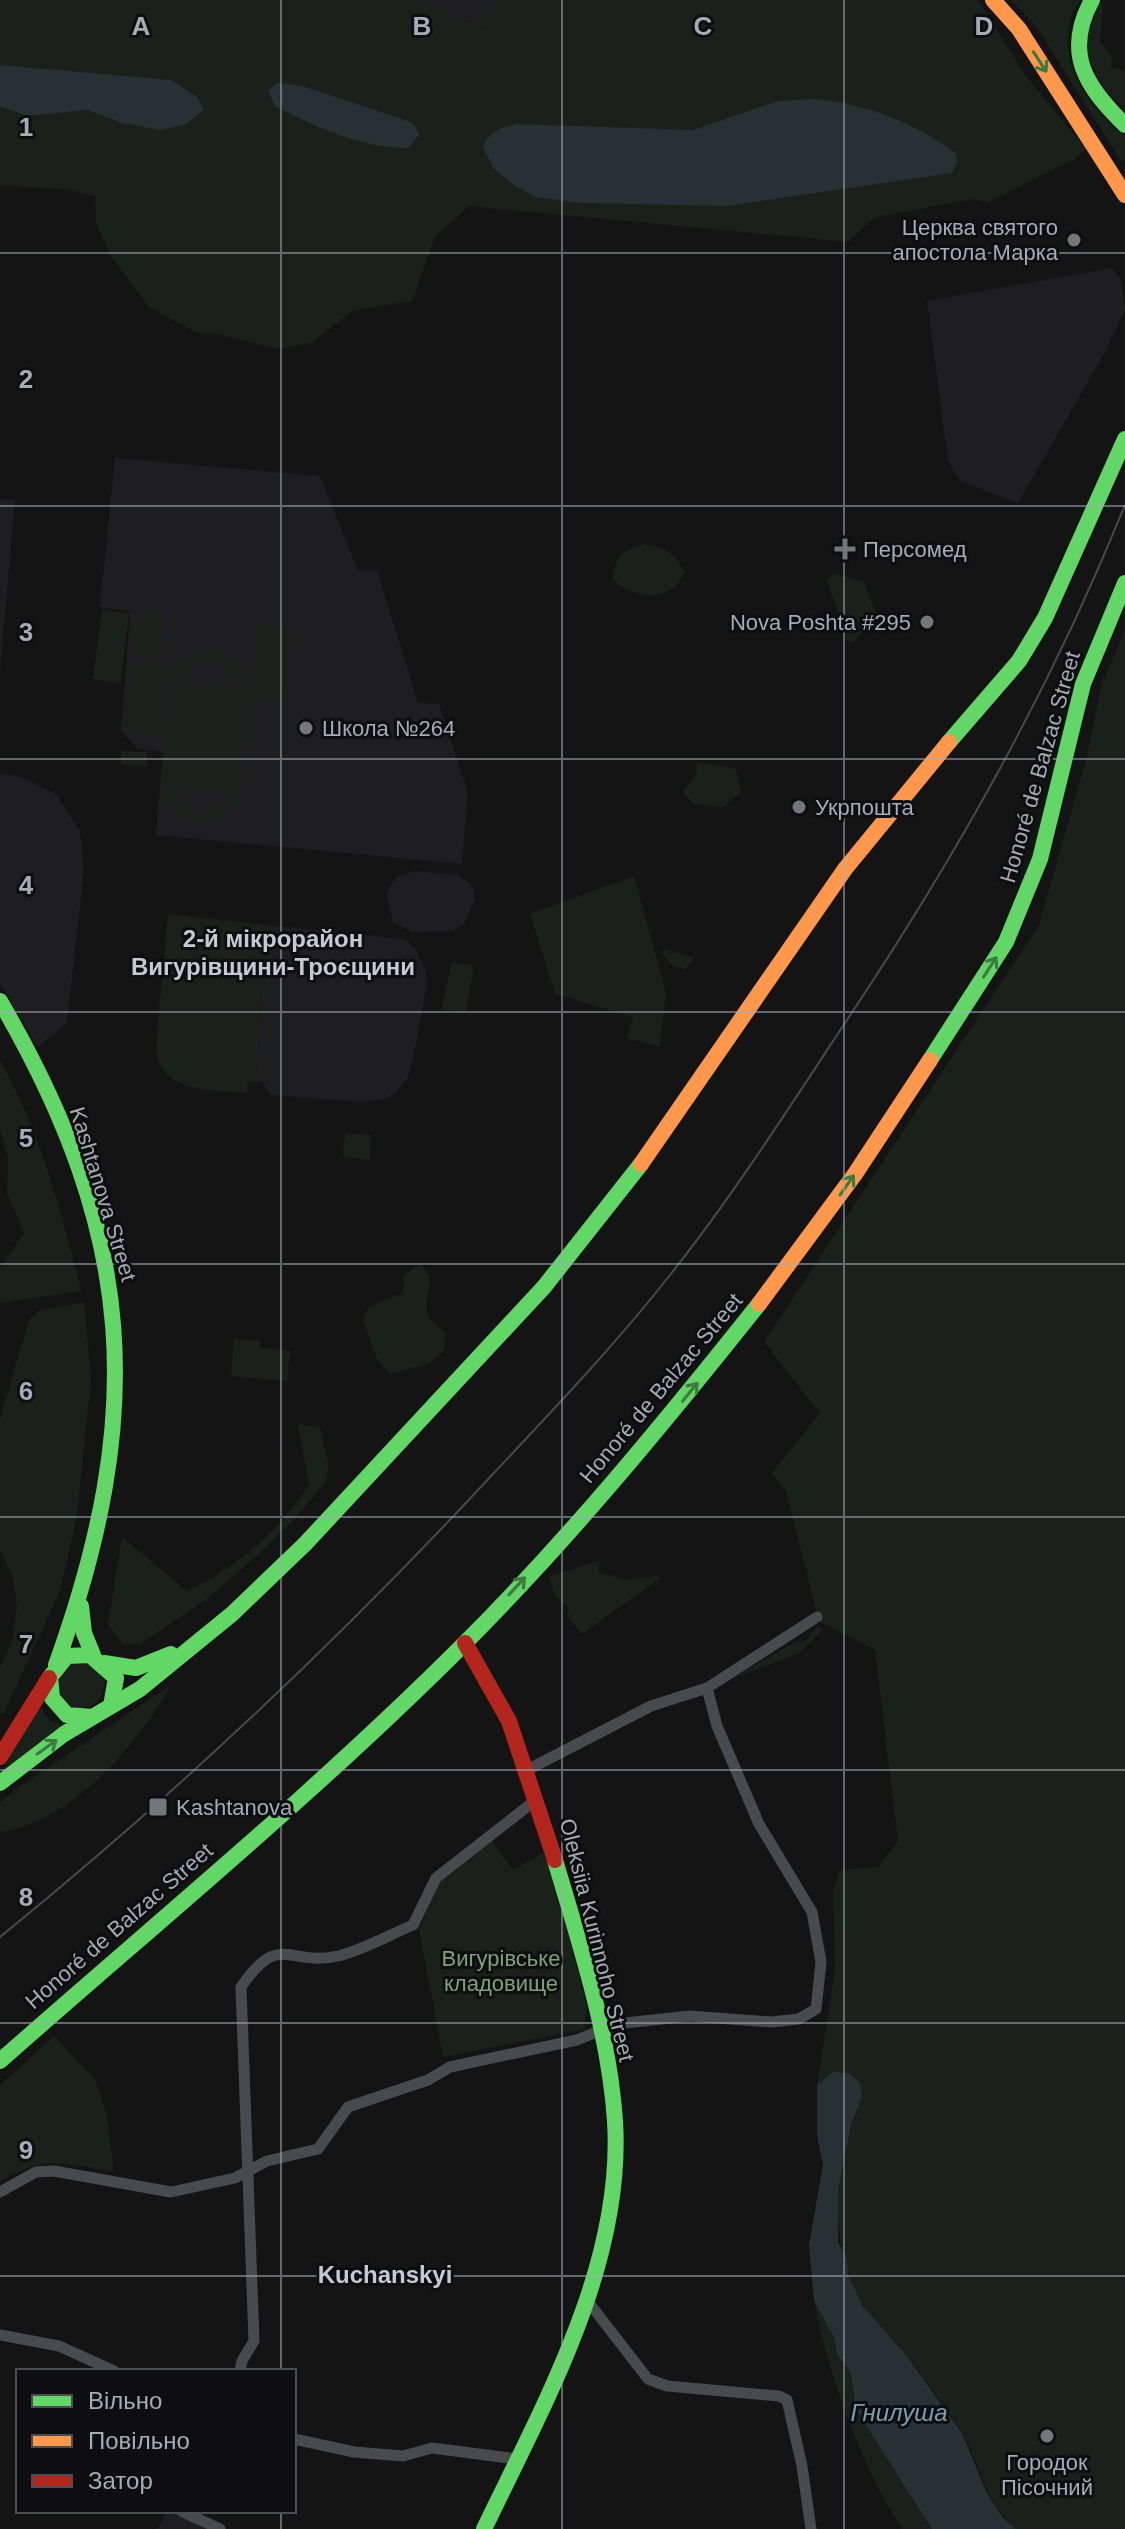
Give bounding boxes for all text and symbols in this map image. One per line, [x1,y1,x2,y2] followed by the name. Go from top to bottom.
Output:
[132,11,151,41] text: A
[413,11,431,41] text: B
[694,11,713,41] text: C
[975,11,993,41] text: D
[1033,50,1049,73] one-way arrow
[19,112,33,142] text: 1
[892,215,1059,265] place label: Церква святого апостола Марка
[1065,231,1083,249] marker: Церква святого апостола Марка
[19,364,33,394] text: 2
[863,537,967,562] place label: Персомед
[834,538,856,560] marker: Персомед
[730,610,911,635] place label: Nova Poshta #295
[918,613,936,631] marker: Nova Poshta #295
[19,617,33,647] text: 3
[995,648,1085,886] street label: Honoré de Balzac Street
[322,716,455,741] place label: Школа №264
[297,719,315,737] marker: Школа №264
[815,795,914,820] place label: Укрпошта
[790,798,808,816] marker: Укрпошта
[19,870,34,900] text: 4
[131,925,415,980] district label: 2-й мікрорайон Вигурівщини-Троєщини
[982,956,998,979] one-way arrow
[65,1104,141,1284] street label: Kashtanova Street
[19,1123,33,1153] text: 5
[839,1174,855,1196] one-way arrow
[574,1288,748,1488] street label: Honoré de Balzac Street
[19,1376,33,1406] text: 6
[681,1382,699,1402] one-way arrow
[508,1576,526,1596] one-way arrow
[19,1629,33,1659] text: 7
[36,1739,58,1755] one-way arrow
[176,1795,293,1820] place label: Kashtanova
[147,1796,169,1818] marker: Kashtanova
[555,1816,639,2064] street label: Oleksiia Kurinnoho Street
[20,1838,218,2014] street label: Honoré de Balzac Street
[19,1882,33,1912] text: 8
[442,1946,560,1996] park label: Вигурівське кладовище
[19,2135,33,2165] text: 9
[318,2261,452,2288] district label: Kuchanskyi
[16,2369,296,2513] legend
[88,2387,162,2414] text: Вільно
[850,2399,948,2426] water label: Гнилуша
[88,2427,190,2454] text: Повільно
[1038,2427,1056,2445] marker: Городок Пісочний
[1001,2450,1093,2500] place label: Городок Пісочний
[88,2467,153,2494] text: Затор

